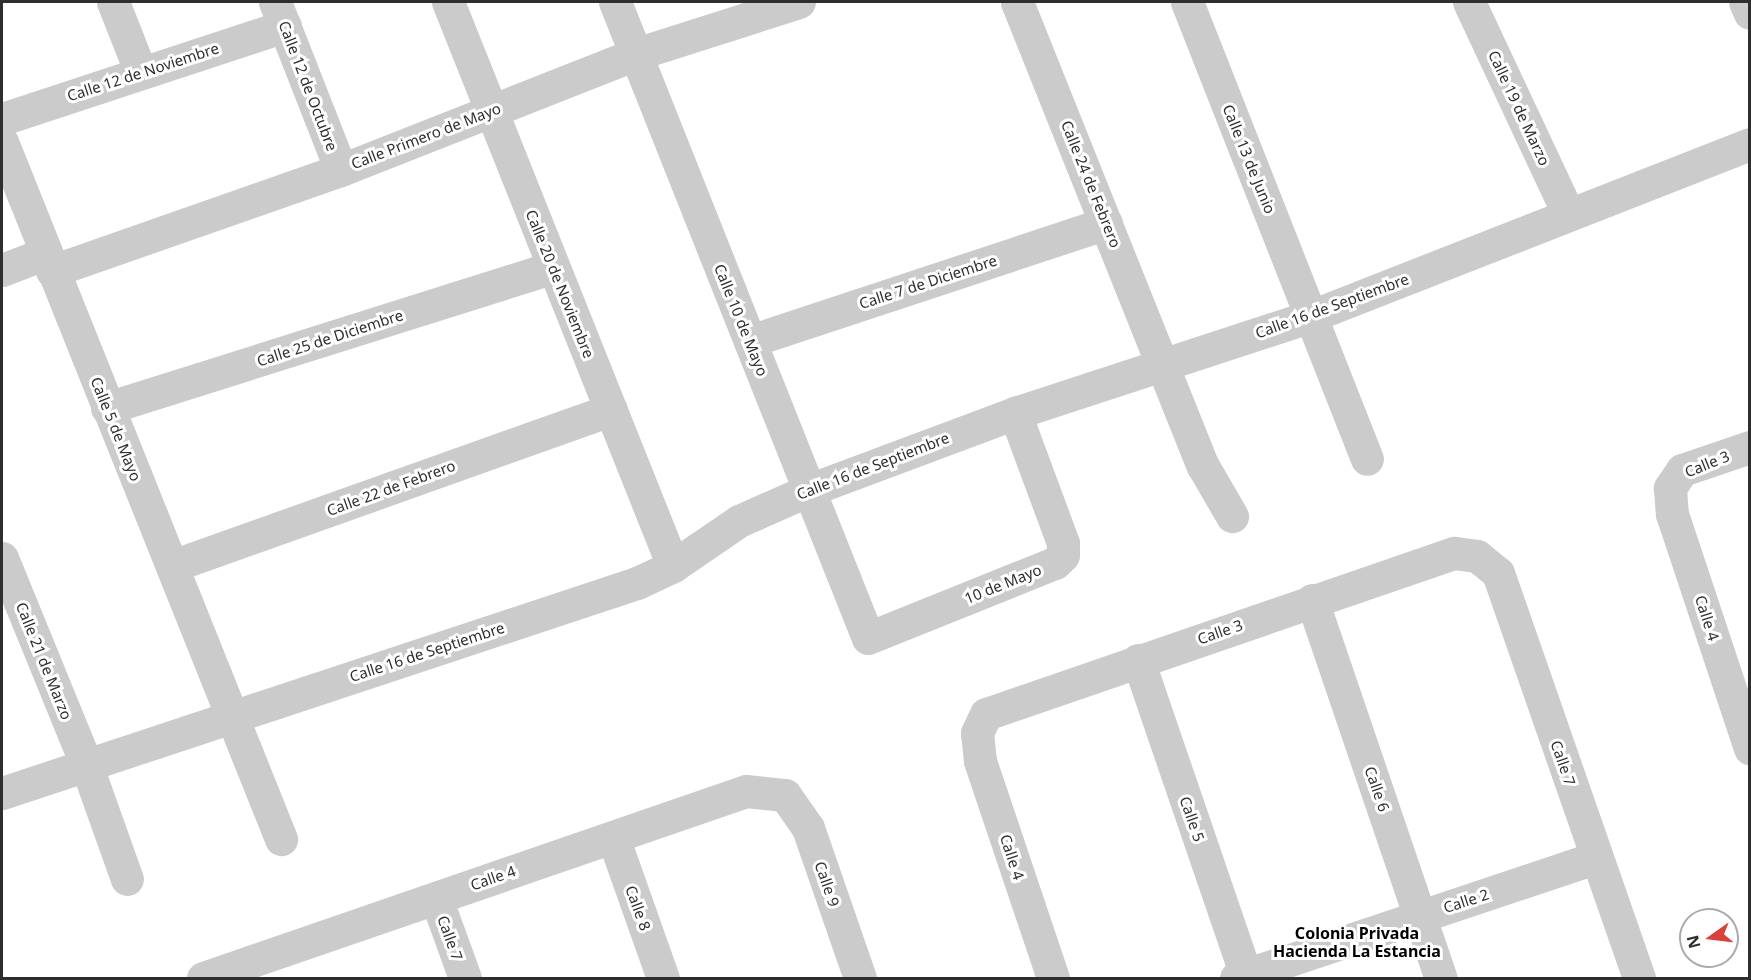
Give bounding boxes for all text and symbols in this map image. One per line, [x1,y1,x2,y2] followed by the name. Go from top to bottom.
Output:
[275,18,341,154] street label: Calle 12 de Octubre
[65,39,221,105] street label: Calle 12 de Noviembre
[1484,48,1554,168] street label: Calle 19 de Marzo
[349,99,503,173] street label: Calle Primero de Mayo
[1219,102,1279,216] street label: Calle 13 de Junio
[1057,118,1125,250] street label: Calle 24 de Febrero
[522,207,598,361] street label: Calle 20 de Noviembre
[857,251,999,313] street label: Calle 7 de Diciembre
[710,261,772,379] street label: Calle 10 de Mayo
[1253,270,1411,342] street label: Calle 16 de Septiembre
[255,306,405,370] street label: Calle 25 de Diciembre
[87,374,145,484] street label: Calle 5 de Mayo
[794,429,952,503] street label: Calle 16 de Septiembre
[1682,447,1732,481] street label: Calle 3
[324,456,458,520] street label: Calle 22 de Febrero
[962,560,1044,608] street label: 10 de Mayo
[1691,593,1723,643] street label: Calle 4
[12,600,76,722] street label: Calle 21 de Marzo
[1195,616,1245,648] street label: Calle 3
[347,618,507,686] street label: Calle 16 de Septiembre
[1547,738,1579,788] street label: Calle 7
[1361,764,1393,814] street label: Calle 6
[1176,794,1208,844] street label: Calle 5
[996,832,1028,882] street label: Calle 4
[811,859,843,909] street label: Calle 9
[468,862,518,894] street label: Calle 4
[622,883,654,933] street label: Calle 8
[1441,885,1491,917] street label: Calle 2
[1679,908,1739,968] north arrow
[434,913,466,963] street label: Calle 7
[1273,923,1441,961] district label: Colonia Privada Hacienda La Estancia
[1681,933,1706,951] text: N

